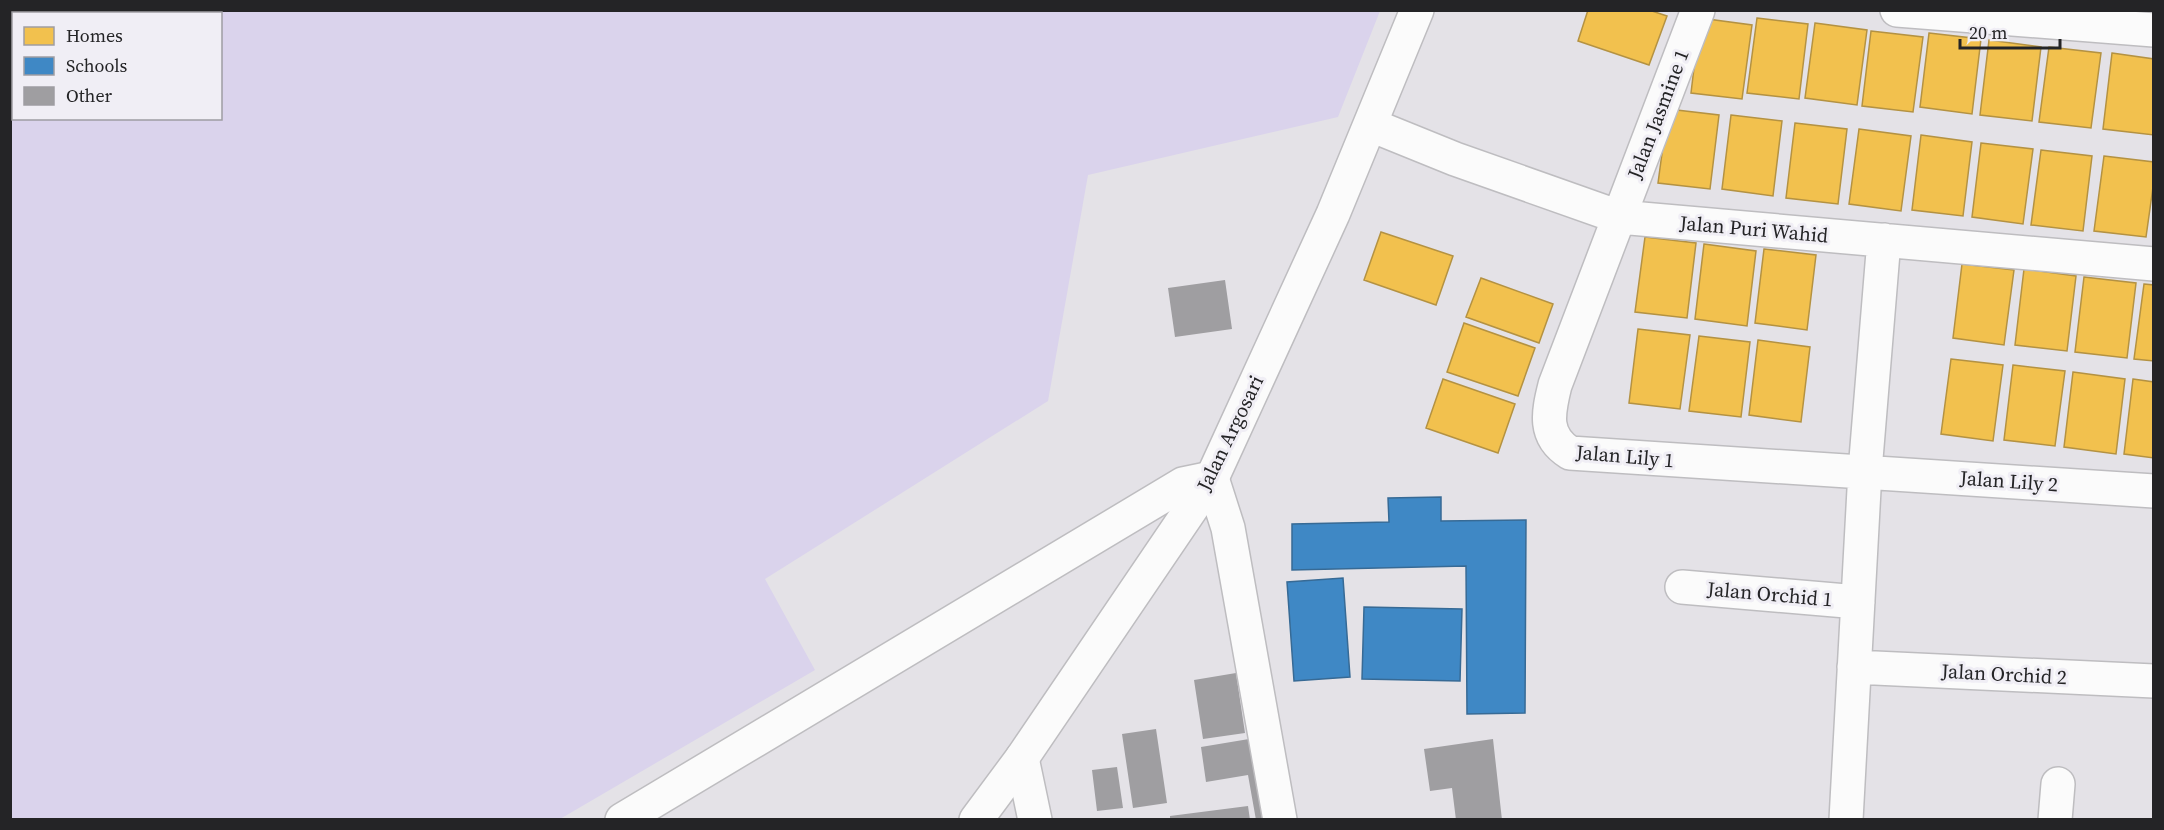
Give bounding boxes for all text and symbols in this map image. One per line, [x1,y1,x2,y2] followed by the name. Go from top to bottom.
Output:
[12,12,222,120] legend
[1960,12,2060,50] scale bar
[1969,20,2007,45] text: 20 m
[66,23,123,48] text: Homes
[1620,45,1696,184] street label: Jalan Jasmine 1
[66,53,128,78] text: Schools
[66,83,113,108] text: Other
[1678,208,1830,249] street label: Jalan Puri Wahid
[1189,370,1270,496] street label: Jalan Argosari
[1574,438,1675,474] street label: Jalan Lily 1
[1958,464,2059,498] street label: Jalan Lily 2
[1705,574,1834,613] street label: Jalan Orchid 1
[1940,657,2067,691] street label: Jalan Orchid 2

